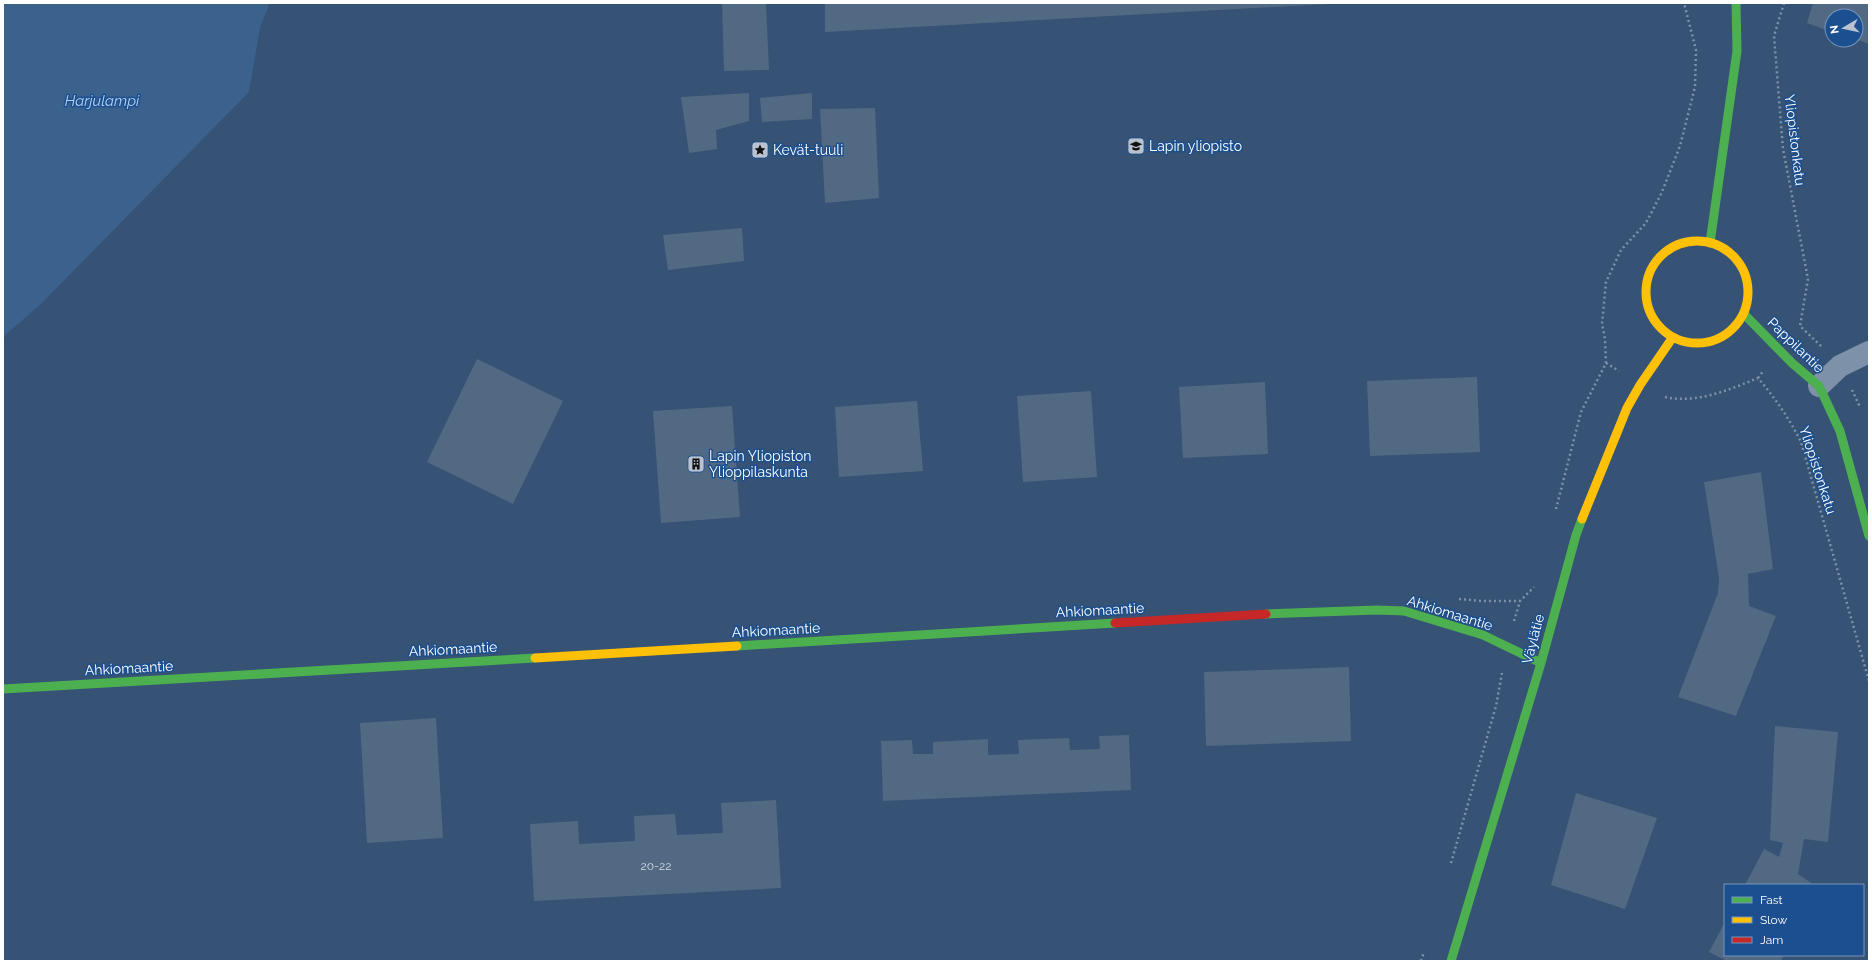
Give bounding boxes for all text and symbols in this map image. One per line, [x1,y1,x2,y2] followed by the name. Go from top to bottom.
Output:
[1824,8,1864,48] north arrow
[1828,24,1842,35] text: N
[65,92,140,110] water label: Harjulampi
[1781,93,1809,187] street label: Yliopistonkatu
[1126,136,1146,156] school or university icon: Lapin yliopisto
[1149,138,1242,154] place label: Lapin yliopisto
[750,140,770,160] place icon: Kevät-tuuli
[773,142,843,158] place label: Kevät-tuuli
[1765,314,1827,376] street label: Pappilantie
[1796,424,1840,516] street label: Yliopistonkatu
[709,448,812,480] place label: Lapin Yliopiston Ylioppilaskunta
[686,454,706,474] building icon: Lapin Yliopiston Ylioppilaskunta
[1405,592,1495,634] street label: Ahkiomaantie
[1055,600,1145,620] street label: Ahkiomaantie
[1519,612,1547,666] street label: Väylätie
[731,620,821,640] street label: Ahkiomaantie
[408,639,498,659] street label: Ahkiomaantie
[84,658,174,678] street label: Ahkiomaantie
[640,859,672,873] house number: 20-22
[1724,884,1864,956] legend
[1760,893,1783,907] text: Fast
[1760,913,1787,927] text: Slow
[1760,933,1783,947] text: Jam

